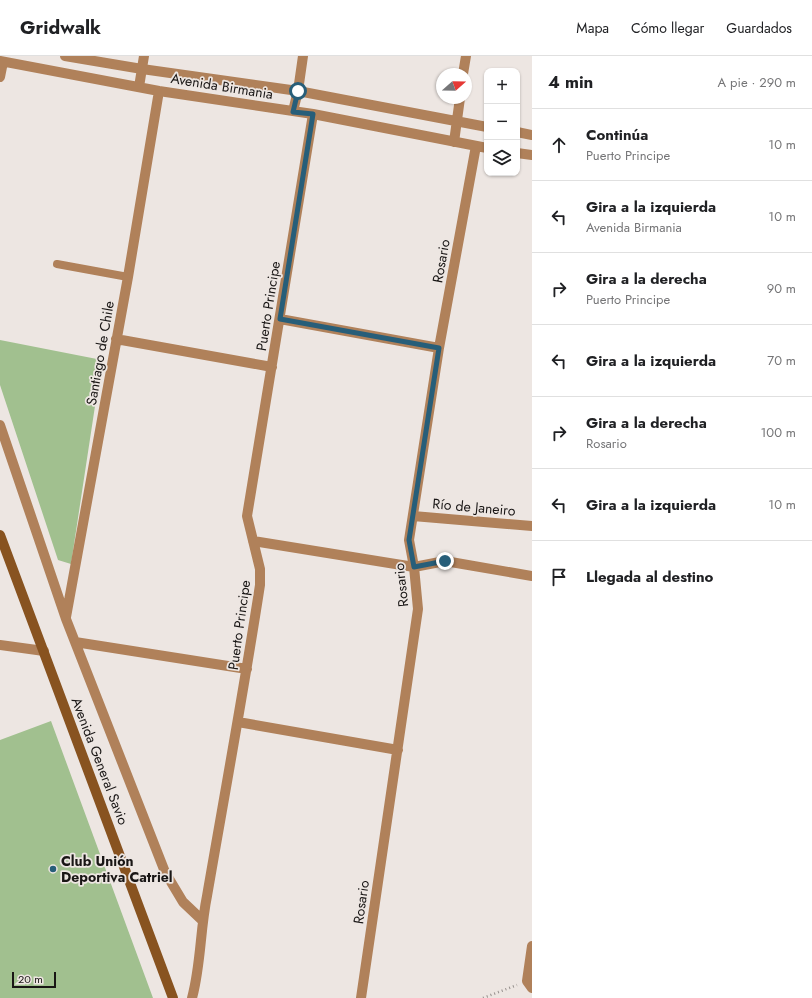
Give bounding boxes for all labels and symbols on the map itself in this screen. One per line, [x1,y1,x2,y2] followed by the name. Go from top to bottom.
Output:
[169,68,275,104] street label: Avenida Birmania
[436,68,472,104] north arrow
[289,82,307,100] route start
[427,237,455,284] street label: Rosario
[251,260,285,352] street label: Puerto Principe
[81,299,119,407] street label: Santiago de Chile
[432,493,517,521] street label: Río de Janeiro
[436,552,454,570] route end
[389,562,413,608] street label: Rosario
[223,579,255,671] street label: Puerto Principe
[66,694,134,828] street label: Avenida General Savio
[61,851,173,887] place label: Club Unión Deportiva Catriel
[48,864,58,874] marker: Club Unión Deportiva Catriel
[348,879,374,925] street label: Rosario
[12,970,56,989] scale bar

